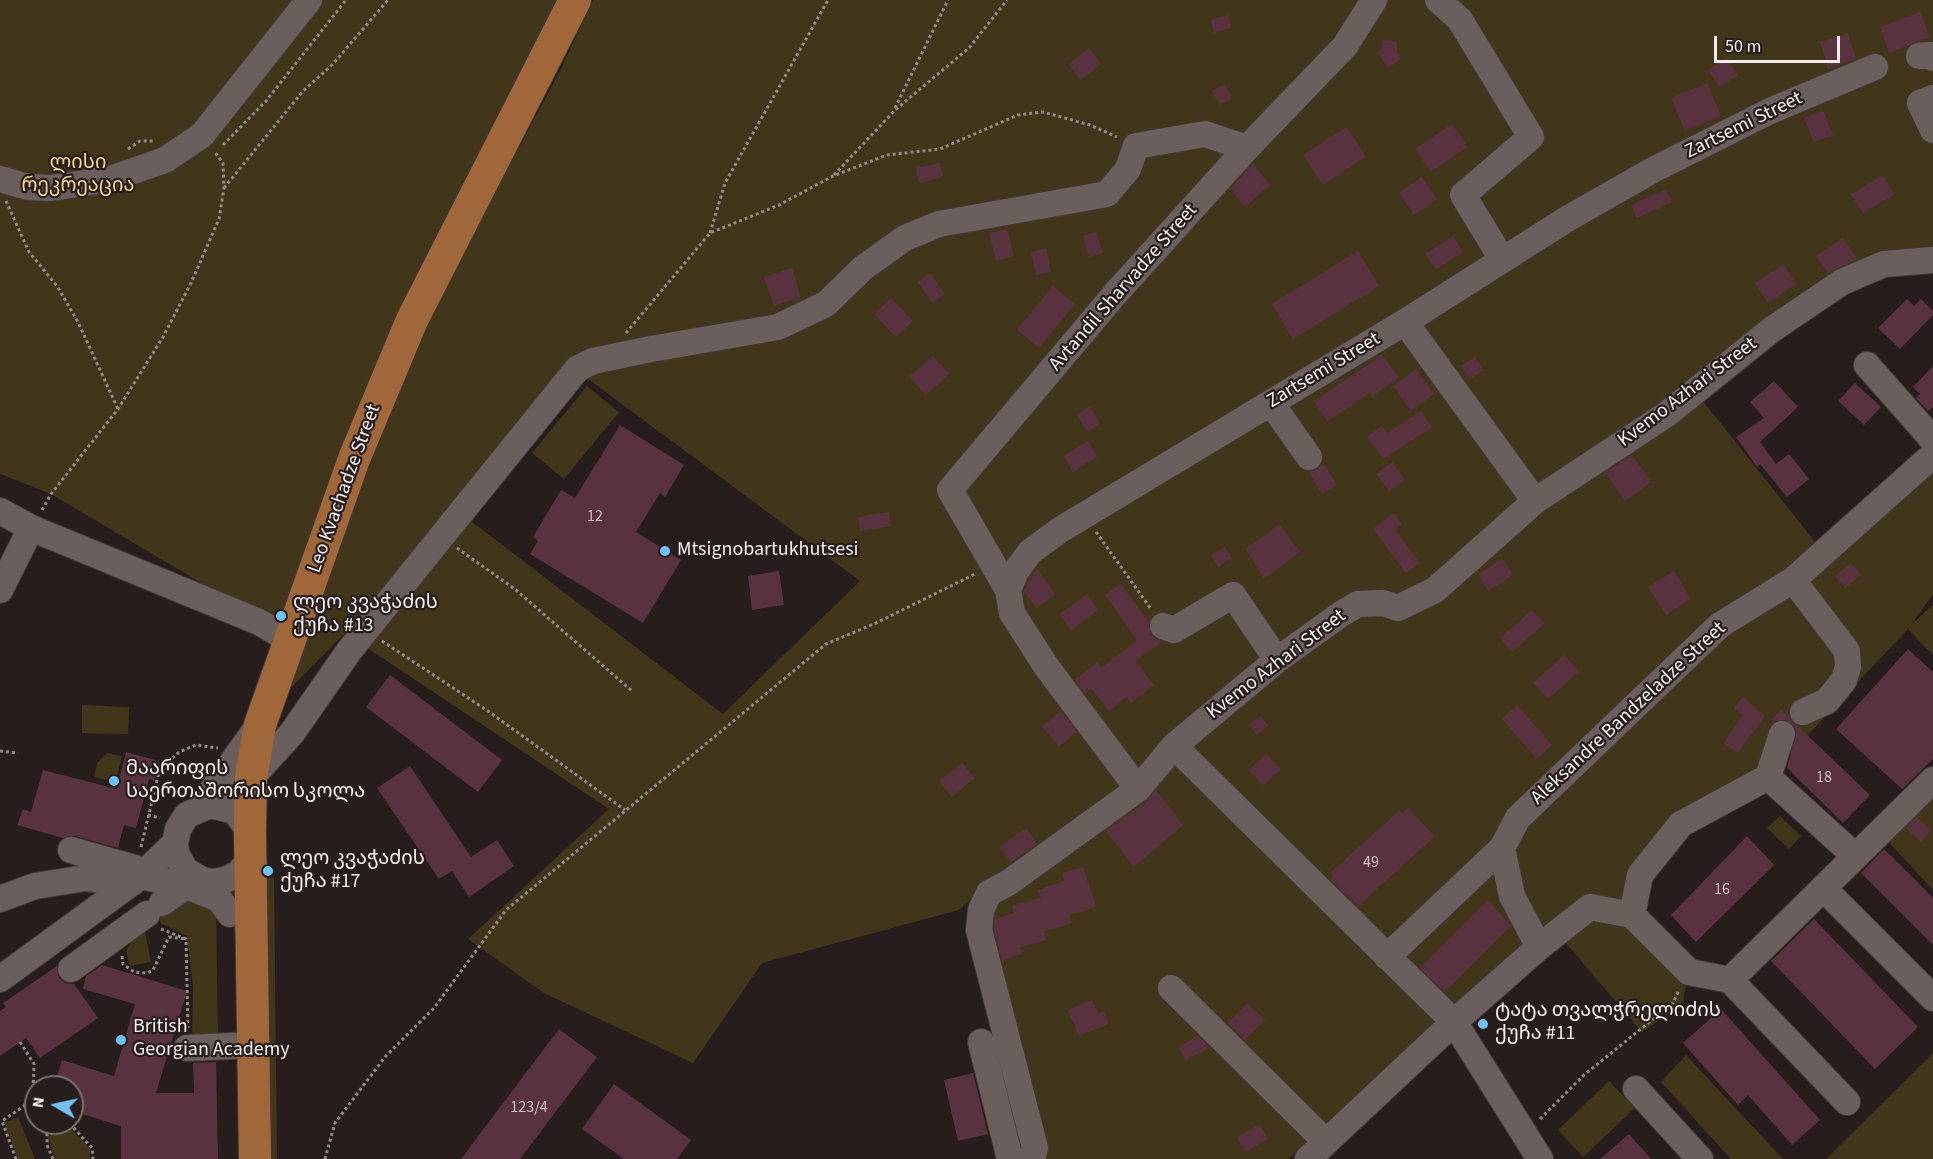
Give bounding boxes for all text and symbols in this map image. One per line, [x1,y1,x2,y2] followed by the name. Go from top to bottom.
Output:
[1717,24,1843,62] scale bar
[1725,34,1761,59] text: 50 m
[1681,87,1807,165] street label: Zartsemi Street
[22,152,134,199] park label: ლისი რეკრეაცია
[1045,199,1203,377] street label: Avtandil Sharvadze Street
[1263,328,1385,414] street label: Zartsemi Street
[1614,333,1762,453] street label: Kvemo Azhari Street
[303,401,387,577] street label: Leo Kvachadze Street
[587,507,603,527] house number: 12
[677,539,859,563] place label: Mtsignobartukhutsesi
[658,544,672,558] marker: Mtsignobartukhutsesi
[293,592,438,639] place label: ლეო კვაჭაძის ქუჩა #13
[1203,605,1351,725] street label: Kvemo Azhari Street
[274,609,288,623] marker: ლეო კვაჭაძის ქუჩა #13
[1527,617,1731,811] street label: Aleksandre Bandzeladze Street
[126,758,365,805] place label: მაარიფის საერთაშორისო სკოლა
[1816,768,1832,788] house number: 18
[107,774,121,788] marker: მაარიფის საერთაშორისო სკოლა
[280,848,425,895] place label: ლეო კვაჭაძის ქუჩა #17
[1363,853,1379,873] house number: 49
[261,864,275,878] marker: ლეო კვაჭაძის ქუჩა #17
[1714,880,1730,900] house number: 16
[1495,1000,1721,1047] place label: ტატა თვალჭრელიძის ქუჩა #11
[133,1016,290,1063] place label: British Georgian Academy
[1476,1017,1490,1031] marker: ტატა თვალჭრელიძის ქუჩა #11
[114,1033,128,1047] marker: British Georgian Academy
[24,1075,84,1135] north arrow
[26,1096,50,1109] text: N
[510,1098,548,1118] house number: 123/4

